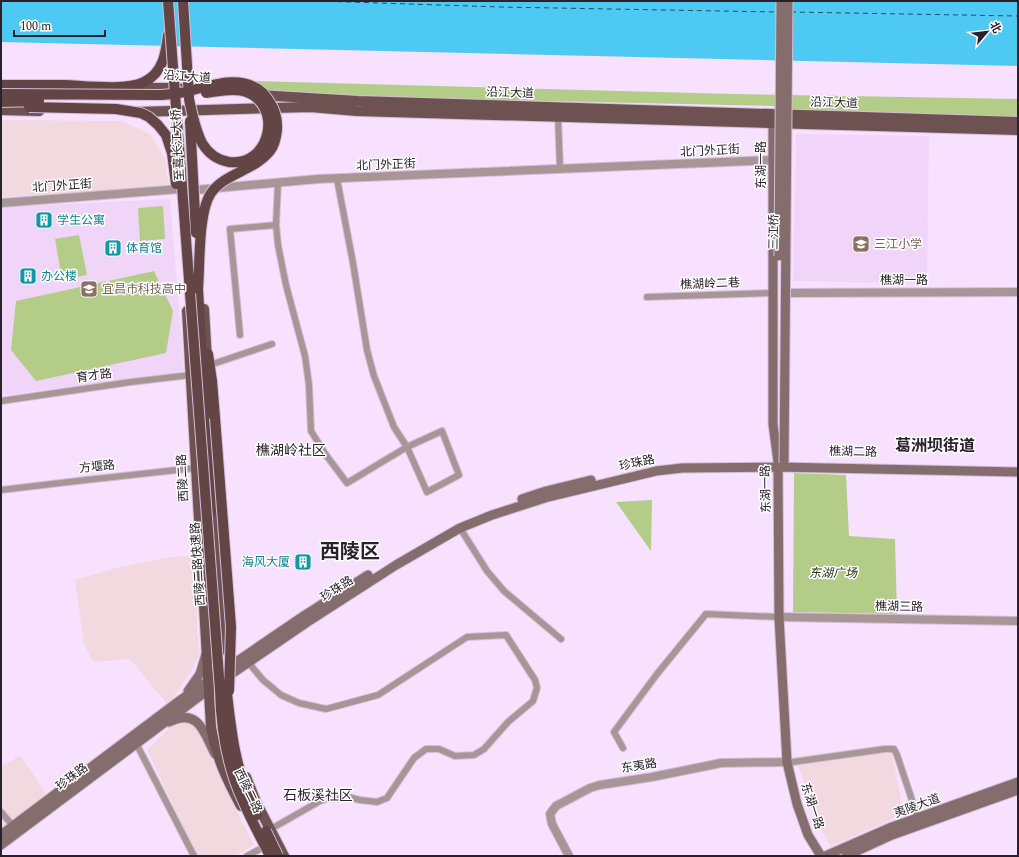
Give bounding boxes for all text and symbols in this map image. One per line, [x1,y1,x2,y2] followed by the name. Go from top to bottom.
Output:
[14,12,105,38] scale bar
[967,12,1007,52] north arrow
[20,17,51,36] text: 100 m
[985,19,1005,36] text: 北
[162,66,212,88] street label: 沿江大道
[486,83,534,103] street label: 沿江大道
[810,93,858,113] street label: 沿江大道
[167,109,189,181] street label: 至喜长江大桥
[680,140,740,162] street label: 北门外正街
[752,141,771,189] street label: 东湖一路
[356,154,416,176] street label: 北门外正街
[31,174,93,198] street label: 北门外正街
[34,210,54,230] building icon: 学生公寓
[57,211,105,230] place label: 学生公寓
[764,214,784,250] street label: 三江桥
[851,234,871,254] school or university icon: 三江小学
[874,235,922,254] place label: 三江小学
[103,238,123,258] building icon: 体育馆
[126,239,162,258] place label: 体育馆
[18,266,38,286] building icon: 办公楼
[41,267,77,286] place label: 办公楼
[880,271,928,290] street label: 樵湖一路
[680,273,740,295] street label: 樵湖岭二巷
[79,279,99,299] school or university icon: 宜昌市科技高中
[102,280,186,299] place label: 宜昌市科技高中
[75,364,113,388] street label: 育才路
[895,434,975,458] district label: 葛洲坝街道
[256,440,326,461] district label: 樵湖岭社区
[829,442,877,462] street label: 樵湖二路
[617,450,657,476] street label: 珍珠路
[172,454,194,502] street label: 西陵二路
[78,456,116,478] street label: 方堰路
[756,465,776,513] street label: 东湖一路
[186,521,210,607] street label: 西陵二路快速路
[320,537,380,567] district label: 西陵区
[293,552,313,572] building icon: 海风大厦
[242,553,290,572] place label: 海风大厦
[809,564,858,583] park label: 东湖广场
[317,571,357,607] street label: 珍珠路
[875,597,923,617] street label: 樵湖三路
[620,754,658,778] street label: 东夷路
[52,759,92,795] street label: 珍珠路
[229,765,267,817] street label: 西陵二路
[796,780,828,832] street label: 东湖一路
[283,785,353,806] district label: 石板溪社区
[891,789,943,823] street label: 夷陵大道

